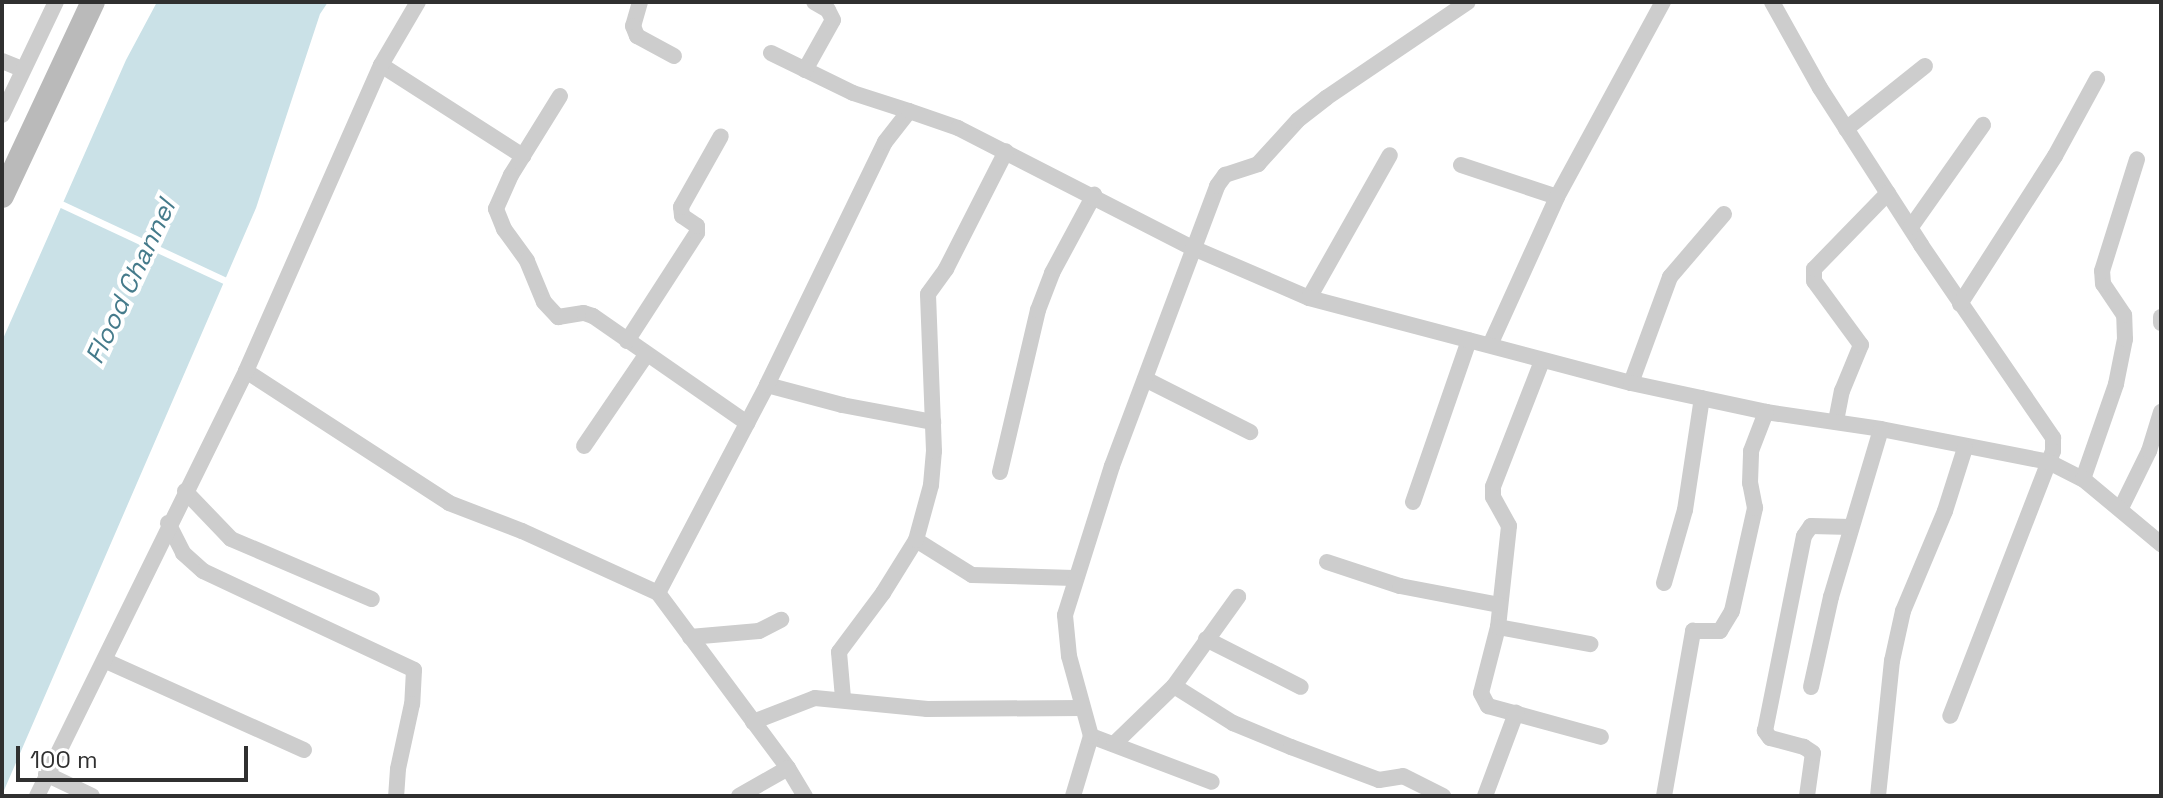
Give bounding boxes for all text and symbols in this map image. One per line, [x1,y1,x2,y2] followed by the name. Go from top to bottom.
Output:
[79,195,183,369] water label: Flood Channel
[20,730,252,780] scale bar
[30,744,98,775] text: 100 m

